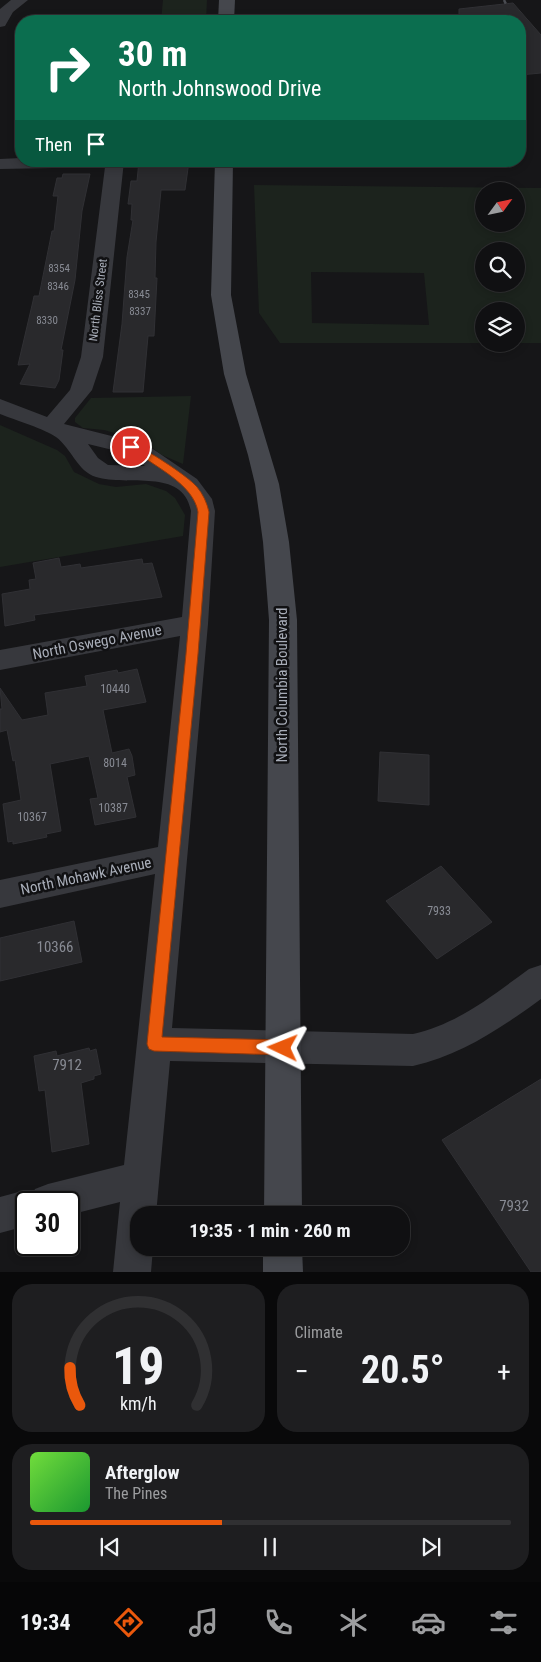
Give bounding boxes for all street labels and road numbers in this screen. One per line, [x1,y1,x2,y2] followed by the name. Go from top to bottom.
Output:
[86,257,110,342] street label: North Bliss Street
[273,607,291,763] street label: North Columbia Boulevard
[31,621,163,663] street label: North Oswego Avenue
[19,853,153,899] street label: North Mohawk Avenue

